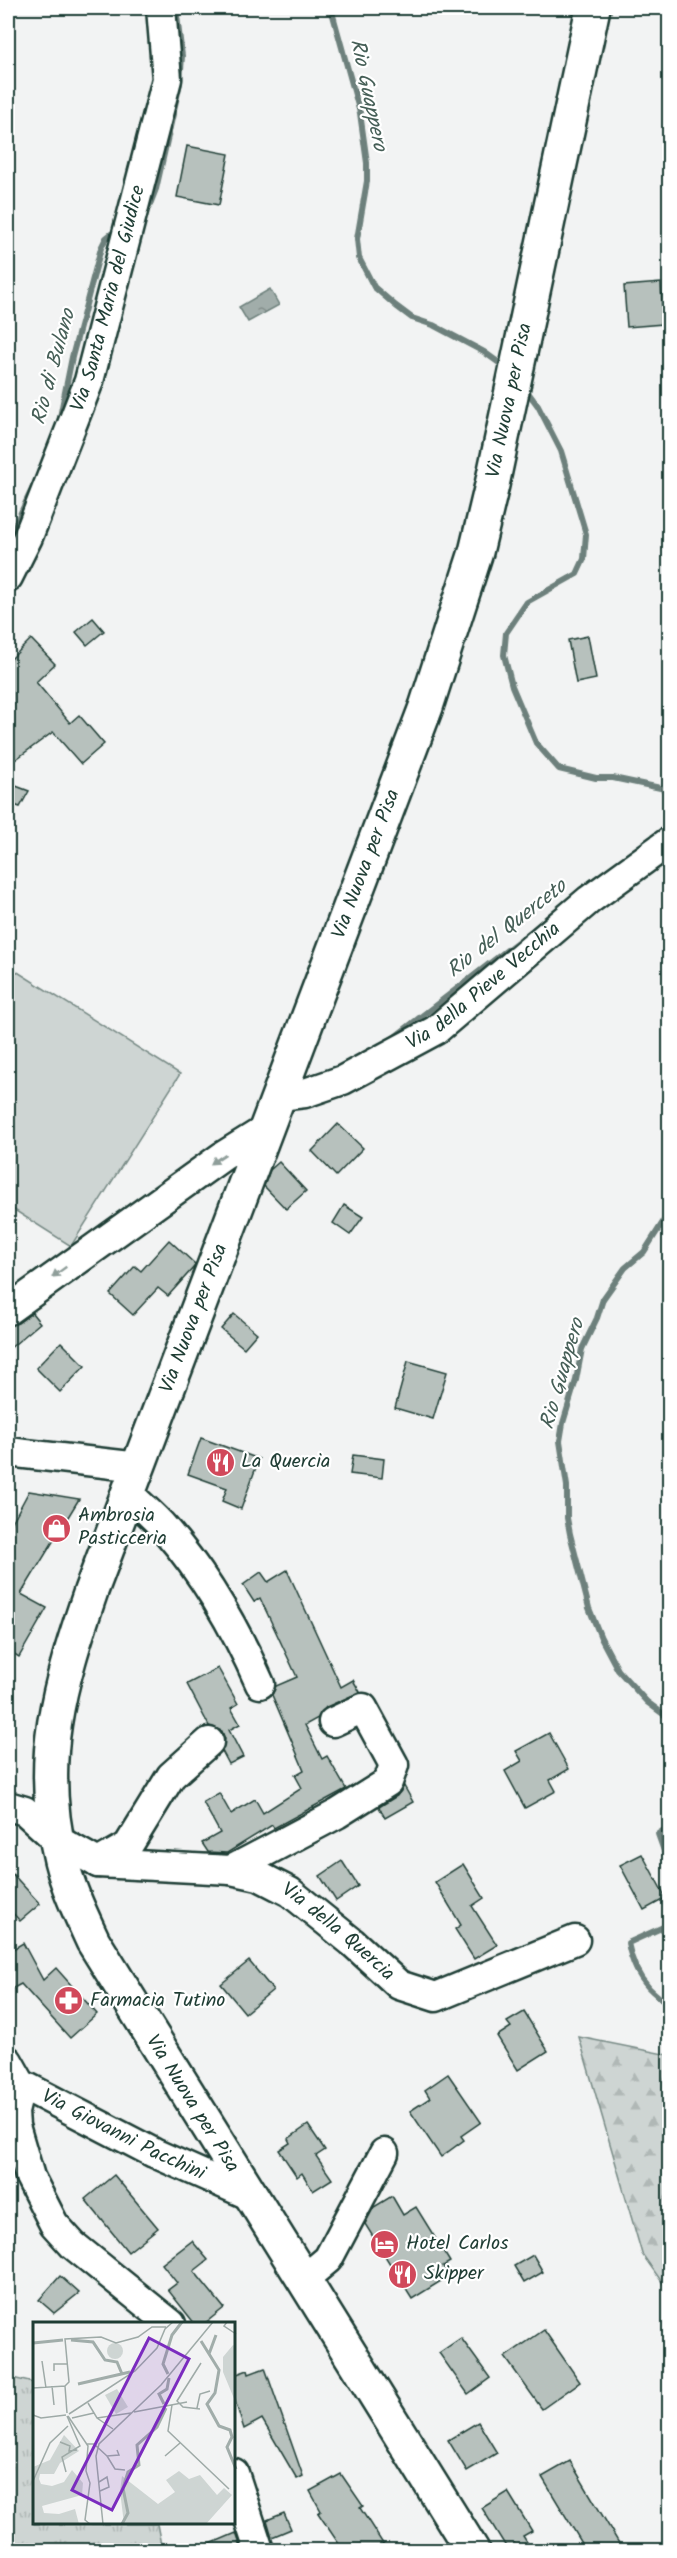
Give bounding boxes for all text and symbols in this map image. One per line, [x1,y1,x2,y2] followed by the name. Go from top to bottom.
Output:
[340,36,396,156] water label: Rio Guappero
[62,182,155,417] street label: Via Santa Maria del Giudice
[23,304,86,428] water label: Rio di Bulano
[478,320,542,481] street label: Via Nuova per Pisa
[324,785,409,944] street label: Via Nuova per Pisa
[440,870,575,987] water label: Rio del Querceto
[401,914,568,1059] street label: Via della Pieve Vecchia
[211,1153,227,1165] one-way arrow
[151,1239,237,1398] street label: Via Nuova per Pisa
[52,1266,68,1278] one-way arrow
[531,1313,595,1433] water label: Rio Guappero
[204,1446,236,1478] restaurant icon: La Quercia
[241,1446,330,1478] place label: La Quercia
[78,1500,167,1555] place label: Ambrosia Pasticceria
[41,1512,73,1544] shop icon: Ambrosia Pasticceria
[276,1874,402,1990] street label: Via della Quercia
[53,1985,85,2017] pharmacy icon: Farmacia Tutino
[90,1985,225,2017] place label: Farmacia Tutino
[137,2029,247,2179] street label: Via Nuova per Pisa
[35,2081,212,2190] street label: Via Giovanni Pacchini
[369,2228,401,2260] hotel icon: Hotel Carlos
[406,2228,509,2260] place label: Hotel Carlos
[387,2258,419,2290] restaurant icon: Skipper
[424,2258,485,2290] place label: Skipper
[33,2322,236,2525] inset map

